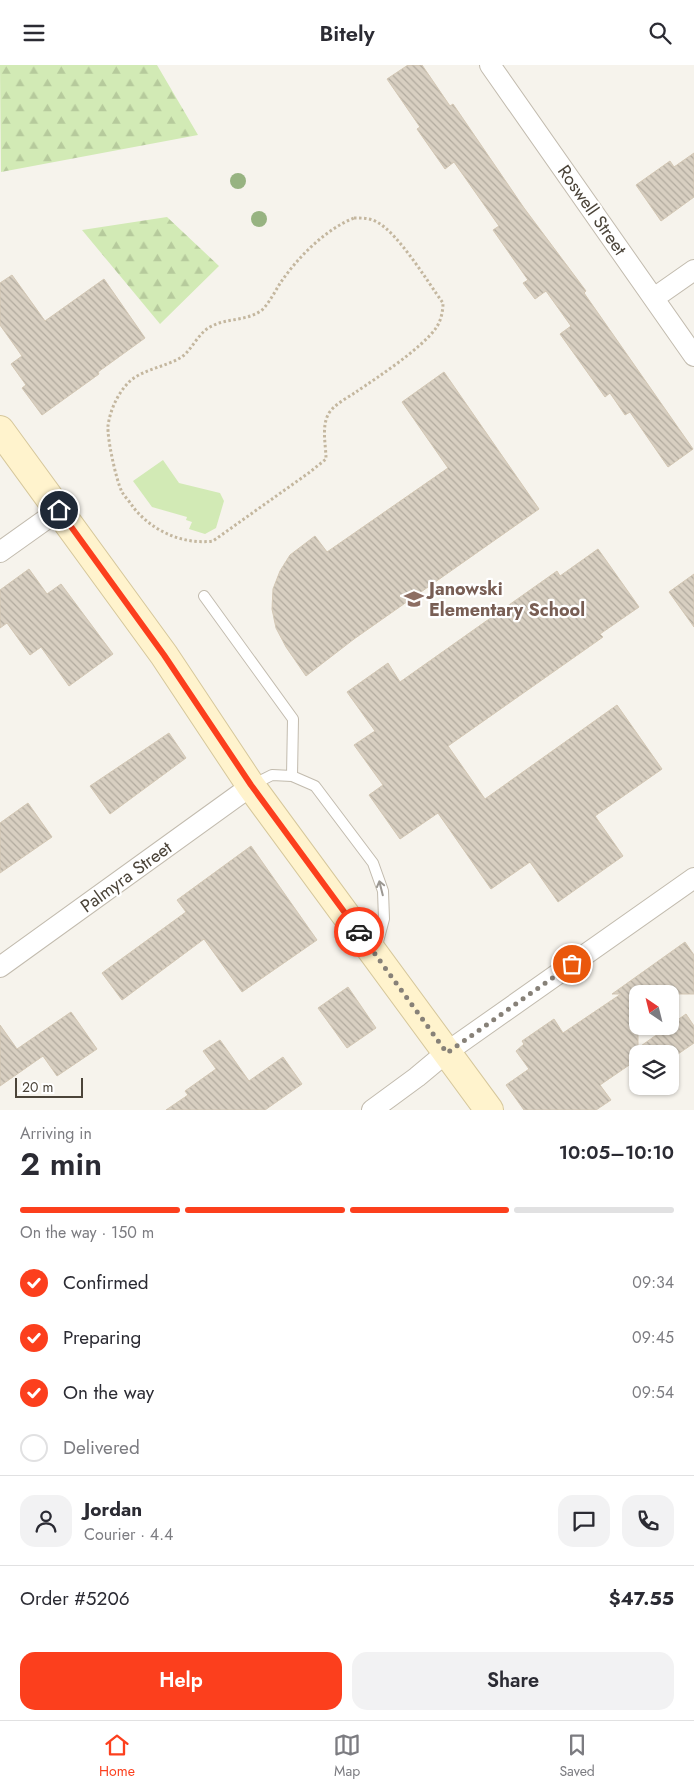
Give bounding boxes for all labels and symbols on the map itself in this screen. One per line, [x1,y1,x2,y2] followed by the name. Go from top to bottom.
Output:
[551,160,633,261] street label: Roswell Street
[38,489,80,531] pin
[426,576,585,623] place label: Janowski Elementary School
[403,588,425,610] school or university icon: Janowski Elementary School
[75,835,178,919] street label: Palmyra Street
[375,880,385,896] one-way arrow
[334,907,384,957] courier
[551,943,593,985] pin
[629,985,679,1035] north arrow
[15,1075,82,1098] scale bar

